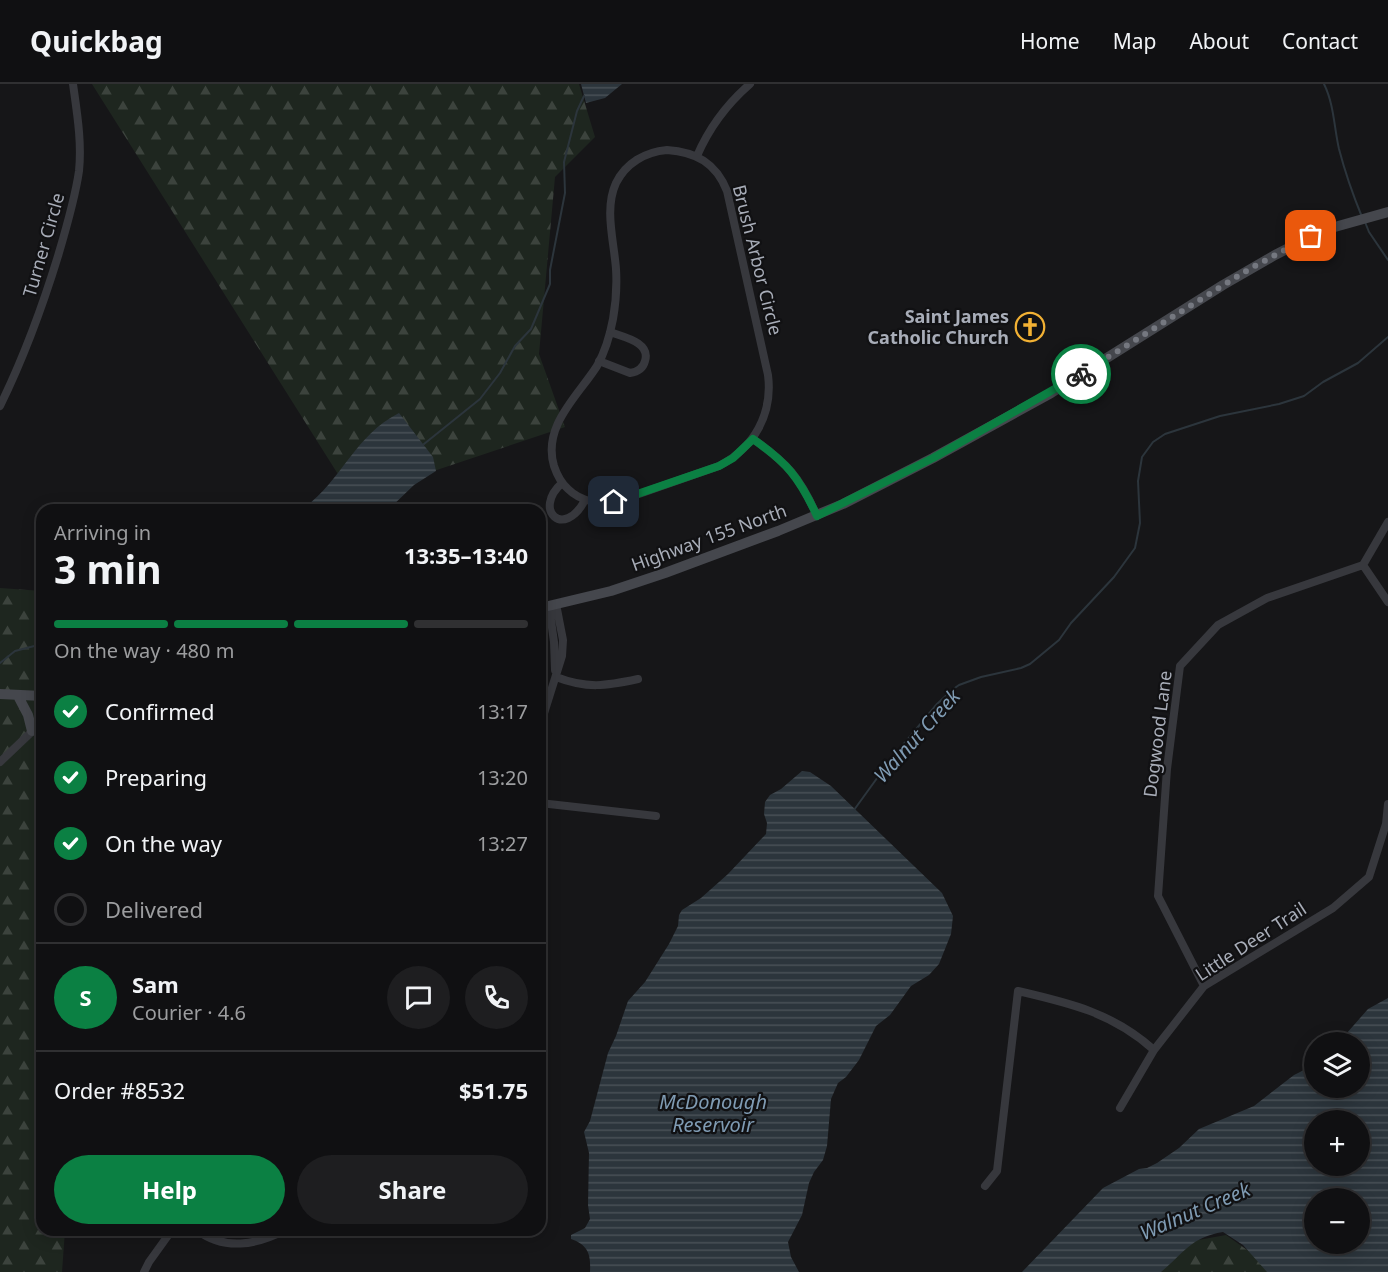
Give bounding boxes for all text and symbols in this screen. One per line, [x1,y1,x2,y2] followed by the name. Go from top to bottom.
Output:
[30,22,163,60] text: Quickbag
[1020,27,1080,55] text: Home
[1113,27,1156,55] text: Map
[1189,27,1249,55] text: About
[1282,27,1358,55] text: Contact
[728,182,788,337] street label: Brush Arbor Circle
[17,190,69,300] street label: Turner Circle
[1285,210,1336,261] pin
[1294,219,1327,252] icon: bag
[868,304,1009,349] place label: Saint James Catholic Church
[1014,311,1046,343] church icon: Saint James Catholic Church
[1051,344,1111,404] courier
[1065,358,1098,391] icon: bike
[588,476,639,527] pin
[597,485,630,518] icon: home
[628,498,790,576] street label: Highway 155 North
[54,519,151,546] text: Arriving in
[404,540,528,570] text: 13:35–13:40
[54,542,161,595] text: 3 min
[54,637,234,664] text: On the way · 480 m
[1137,669,1177,799] street label: Dogwood Lane
[867,682,967,788] water label: Walnut Creek
[54,695,87,728] icon: check
[105,696,215,726] text: Confirmed
[477,698,528,725] text: 13:17
[54,761,87,794] icon: check
[105,762,207,792] text: Preparing
[477,764,528,791] text: 13:20
[54,827,87,860] icon: check
[105,828,222,858] text: On the way
[477,830,528,857] text: 13:27
[105,894,203,924] text: Delivered
[1190,896,1311,986] street label: Little Deer Trail
[387,966,450,1029] button: chat
[465,966,528,1029] button: phone
[132,969,179,999] text: Sam
[79,982,92,1012] text: S
[132,999,246,1026] text: Courier · 4.6
[1304,1032,1370,1254] map controls
[1304,1032,1370,1098] button: layers
[54,1075,185,1105] text: Order #8532
[459,1075,528,1105] text: $51.75
[659,1088,767,1138] water label: McDonough Reservoir
[1304,1110,1370,1176] button: +
[54,1155,285,1224] button: Help
[297,1155,528,1224] button: Share
[1135,1175,1255,1246] water label: Walnut Creek
[1304,1188,1370,1254] button: −

